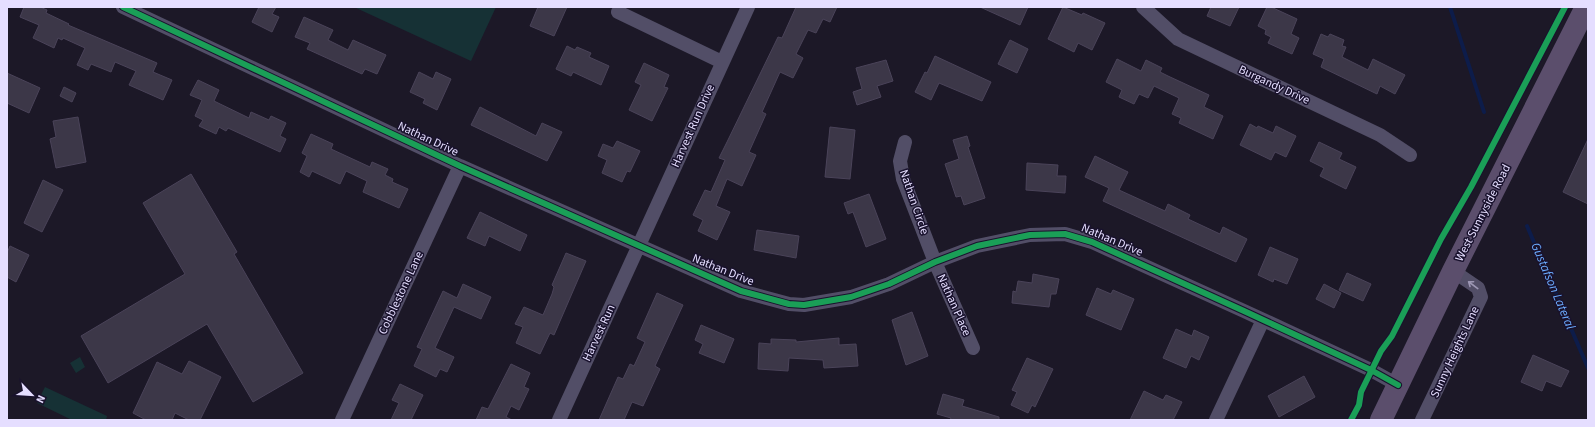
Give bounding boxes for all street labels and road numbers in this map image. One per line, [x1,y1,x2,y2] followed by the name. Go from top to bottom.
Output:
[1236,61,1312,109] street label: Burgandy Drive
[667,82,719,170] street label: Harvest Run Drive
[395,118,461,161] street label: Nathan Drive
[1451,161,1515,265] street label: West Sunnyside Road
[895,167,933,237] street label: Nathan Circle
[1079,219,1145,261] street label: Nathan Drive
[374,249,428,337] street label: Cobblestone Lane
[690,250,756,290] street label: Nathan Drive
[933,271,975,339] street label: Nathan Place
[578,302,620,364] street label: Harvest Run
[1426,303,1484,401] street label: Sunny Heights Lane

